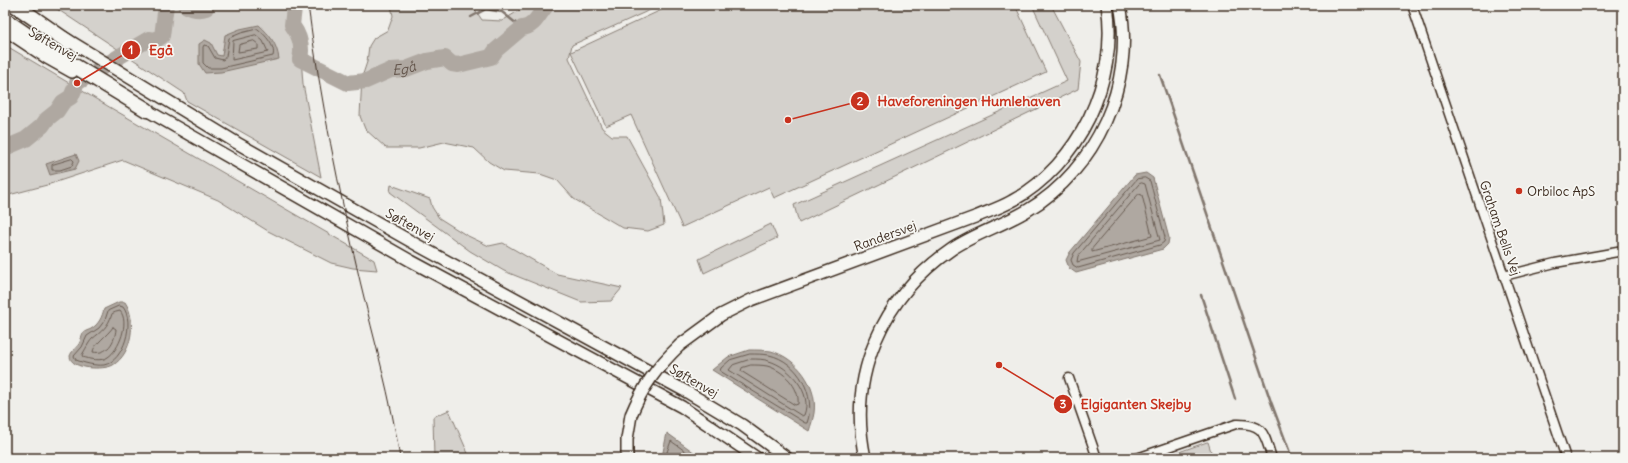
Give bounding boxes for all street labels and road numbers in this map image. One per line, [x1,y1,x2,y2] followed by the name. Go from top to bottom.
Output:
[26,23,81,65] street label: Søftenvej
[1476,178,1524,278] street label: Graham Bells Vej
[382,205,438,245] street label: Søftenvej
[851,217,919,255] street label: Randersvej
[667,360,722,402] street label: Søftenvej

